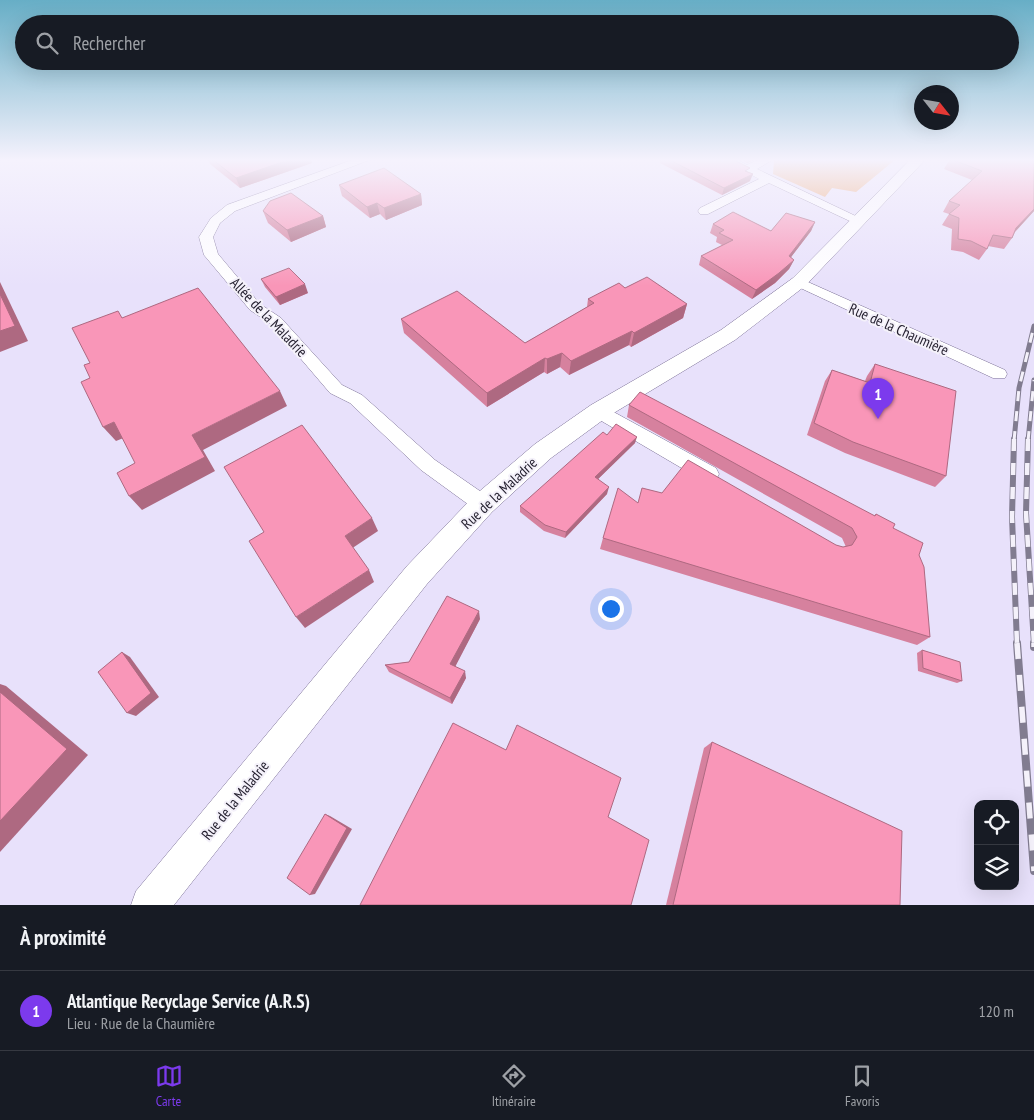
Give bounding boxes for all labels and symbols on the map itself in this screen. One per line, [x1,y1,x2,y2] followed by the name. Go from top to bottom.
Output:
[914,85,959,130] north arrow
[226,273,312,361] street label: Allée de la Maladrie
[846,299,952,359] street label: Rue de la Chaumière
[862,378,894,419] pin: 1
[457,453,541,533] street label: Rue de la Maladrie
[598,596,624,622] your location
[197,756,273,844] street label: Rue de la Maladrie

